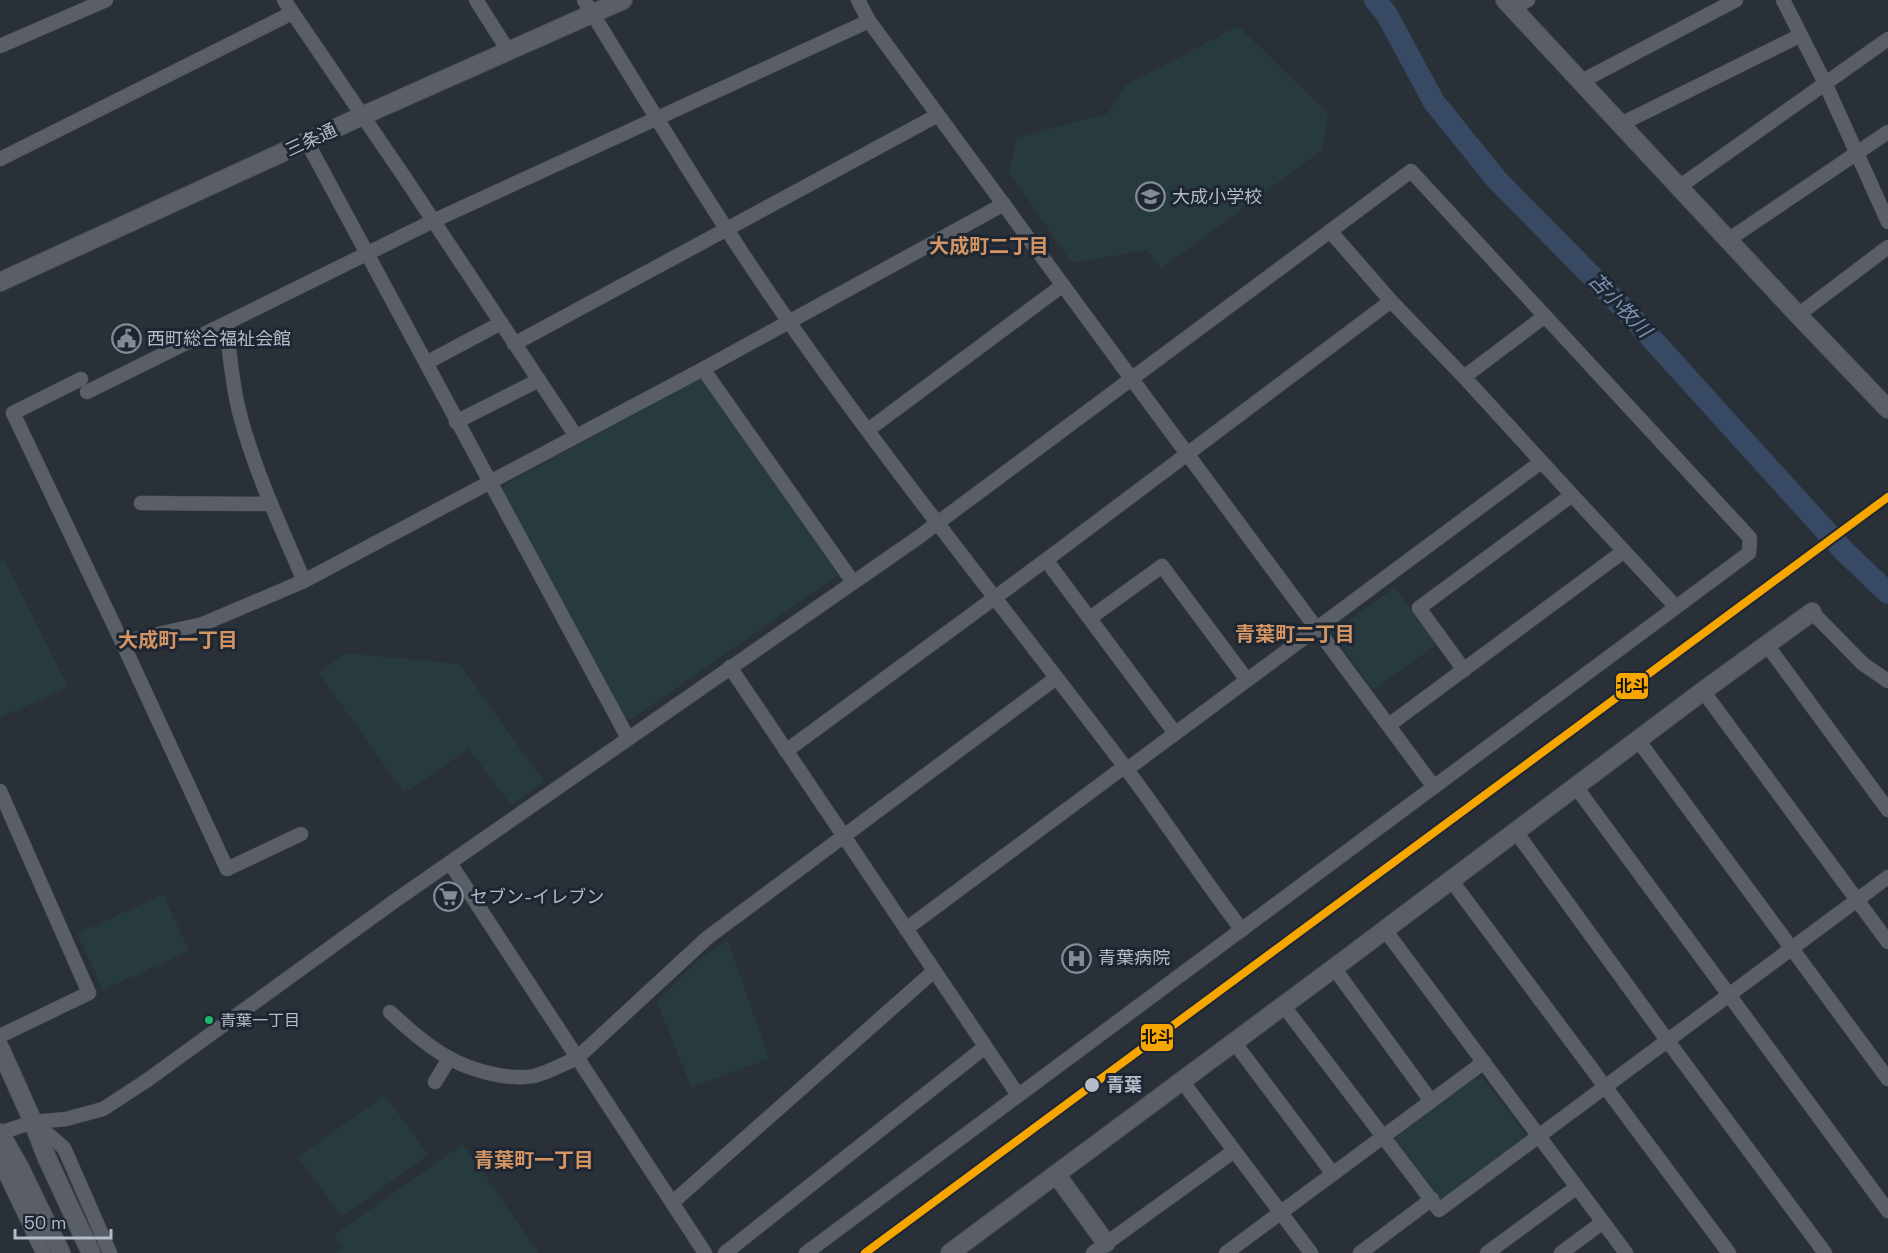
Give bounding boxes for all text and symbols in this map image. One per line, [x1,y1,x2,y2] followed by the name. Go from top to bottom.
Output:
[281,118,340,161] street label: 三条通
[1135,181,1167,213] school or university icon: 大成小学校
[1172,185,1262,208] place label: 大成小学校
[929,233,1049,259] district label: 大成町二丁目
[1583,267,1659,344] water label: 苫小牧川
[110,323,142,355] public building icon: 西町総合福祉会館
[147,327,291,350] place label: 西町総合福祉会館
[1235,621,1355,647] district label: 青葉町二丁目
[118,627,238,653] district label: 大成町一丁目
[1615,672,1649,700] line badge: 北斗
[1616,676,1648,697] text: 北斗
[433,881,465,913] supermarket icon: セブン-イレブン
[470,885,604,908] place label: セブン-イレブン
[1061,942,1093,974] hospital icon: 青葉病院
[1098,946,1170,969] place label: 青葉病院
[220,1010,300,1031] place label: 青葉一丁目
[203,1014,215,1026] marker: 青葉一丁目
[1140,1023,1174,1052] line badge: 北斗
[1141,1027,1173,1048] text: 北斗
[1106,1073,1142,1096] place label: 青葉
[1083,1076,1101,1094] marker: 青葉
[474,1147,594,1173] district label: 青葉町一丁目
[15,1202,111,1240] scale bar
[24,1211,66,1234] text: 50 m

